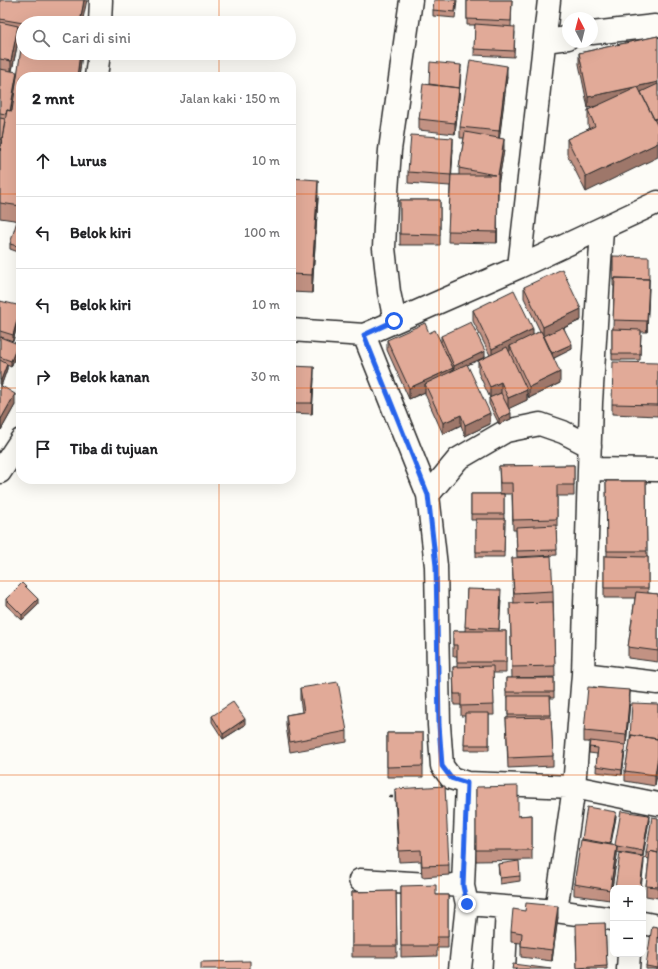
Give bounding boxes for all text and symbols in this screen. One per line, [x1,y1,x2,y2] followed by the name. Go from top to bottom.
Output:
[562,12,598,48] north arrow
[16,16,296,60] search box
[30,27,52,49] icon: search
[62,29,131,47] text: Cari di sini
[32,88,75,108] text: 2 mnt
[180,91,280,106] text: Jalan kaki · 150 m
[32,150,54,172] icon: ahead
[70,152,107,170] text: Lurus
[252,153,280,168] text: 10 m
[32,222,54,244] icon: left
[70,224,131,242] text: Belok kiri
[244,225,280,240] text: 100 m
[32,294,54,316] icon: left
[70,296,131,314] text: Belok kiri
[252,297,280,312] text: 10 m
[385,312,403,330] route start
[32,366,54,388] icon: right
[70,368,150,386] text: Belok kanan
[251,369,280,384] text: 30 m
[32,438,54,460] icon: arrive
[70,440,158,458] text: Tiba di tujuan
[610,885,646,957] map controls
[610,885,646,921] button: +
[458,895,476,913] route end
[610,921,646,957] button: −

